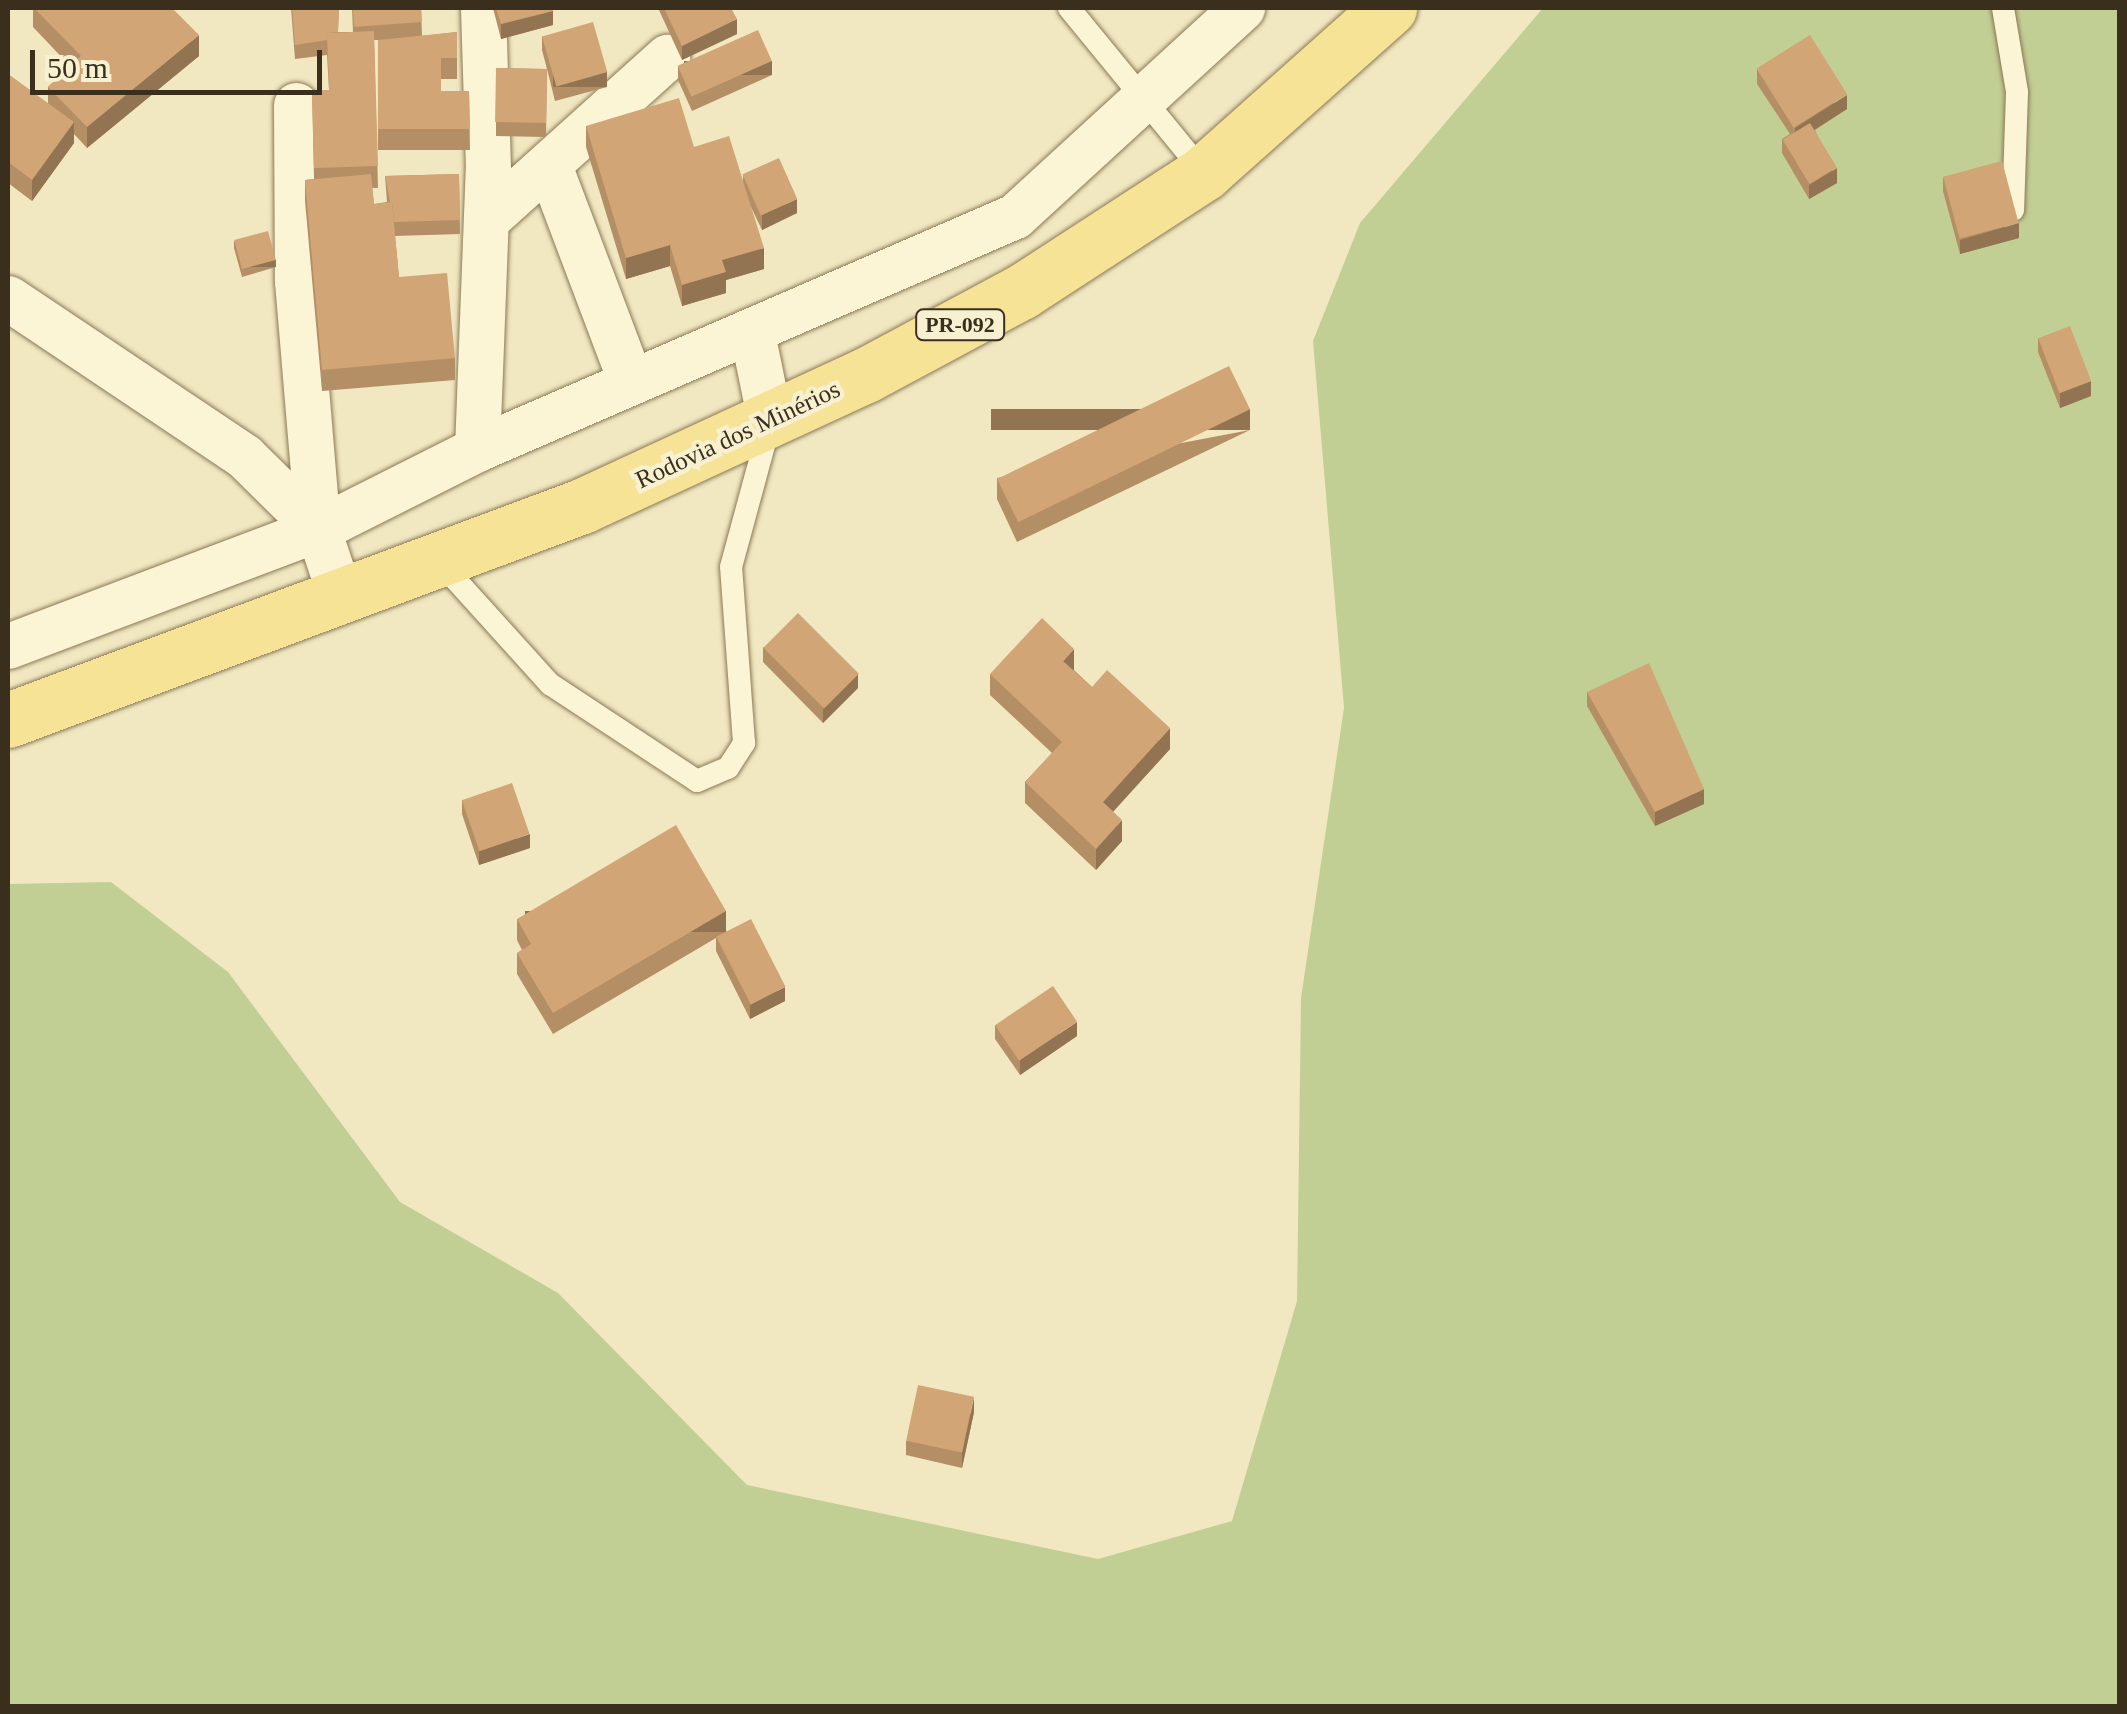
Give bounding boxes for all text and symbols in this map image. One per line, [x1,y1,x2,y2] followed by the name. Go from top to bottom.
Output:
[35,30,328,92] scale bar
[47,51,108,84] text: 50 m
[915,308,1005,342] road number: PR-092
[631,374,845,496] street label: Rodovia dos Minérios

